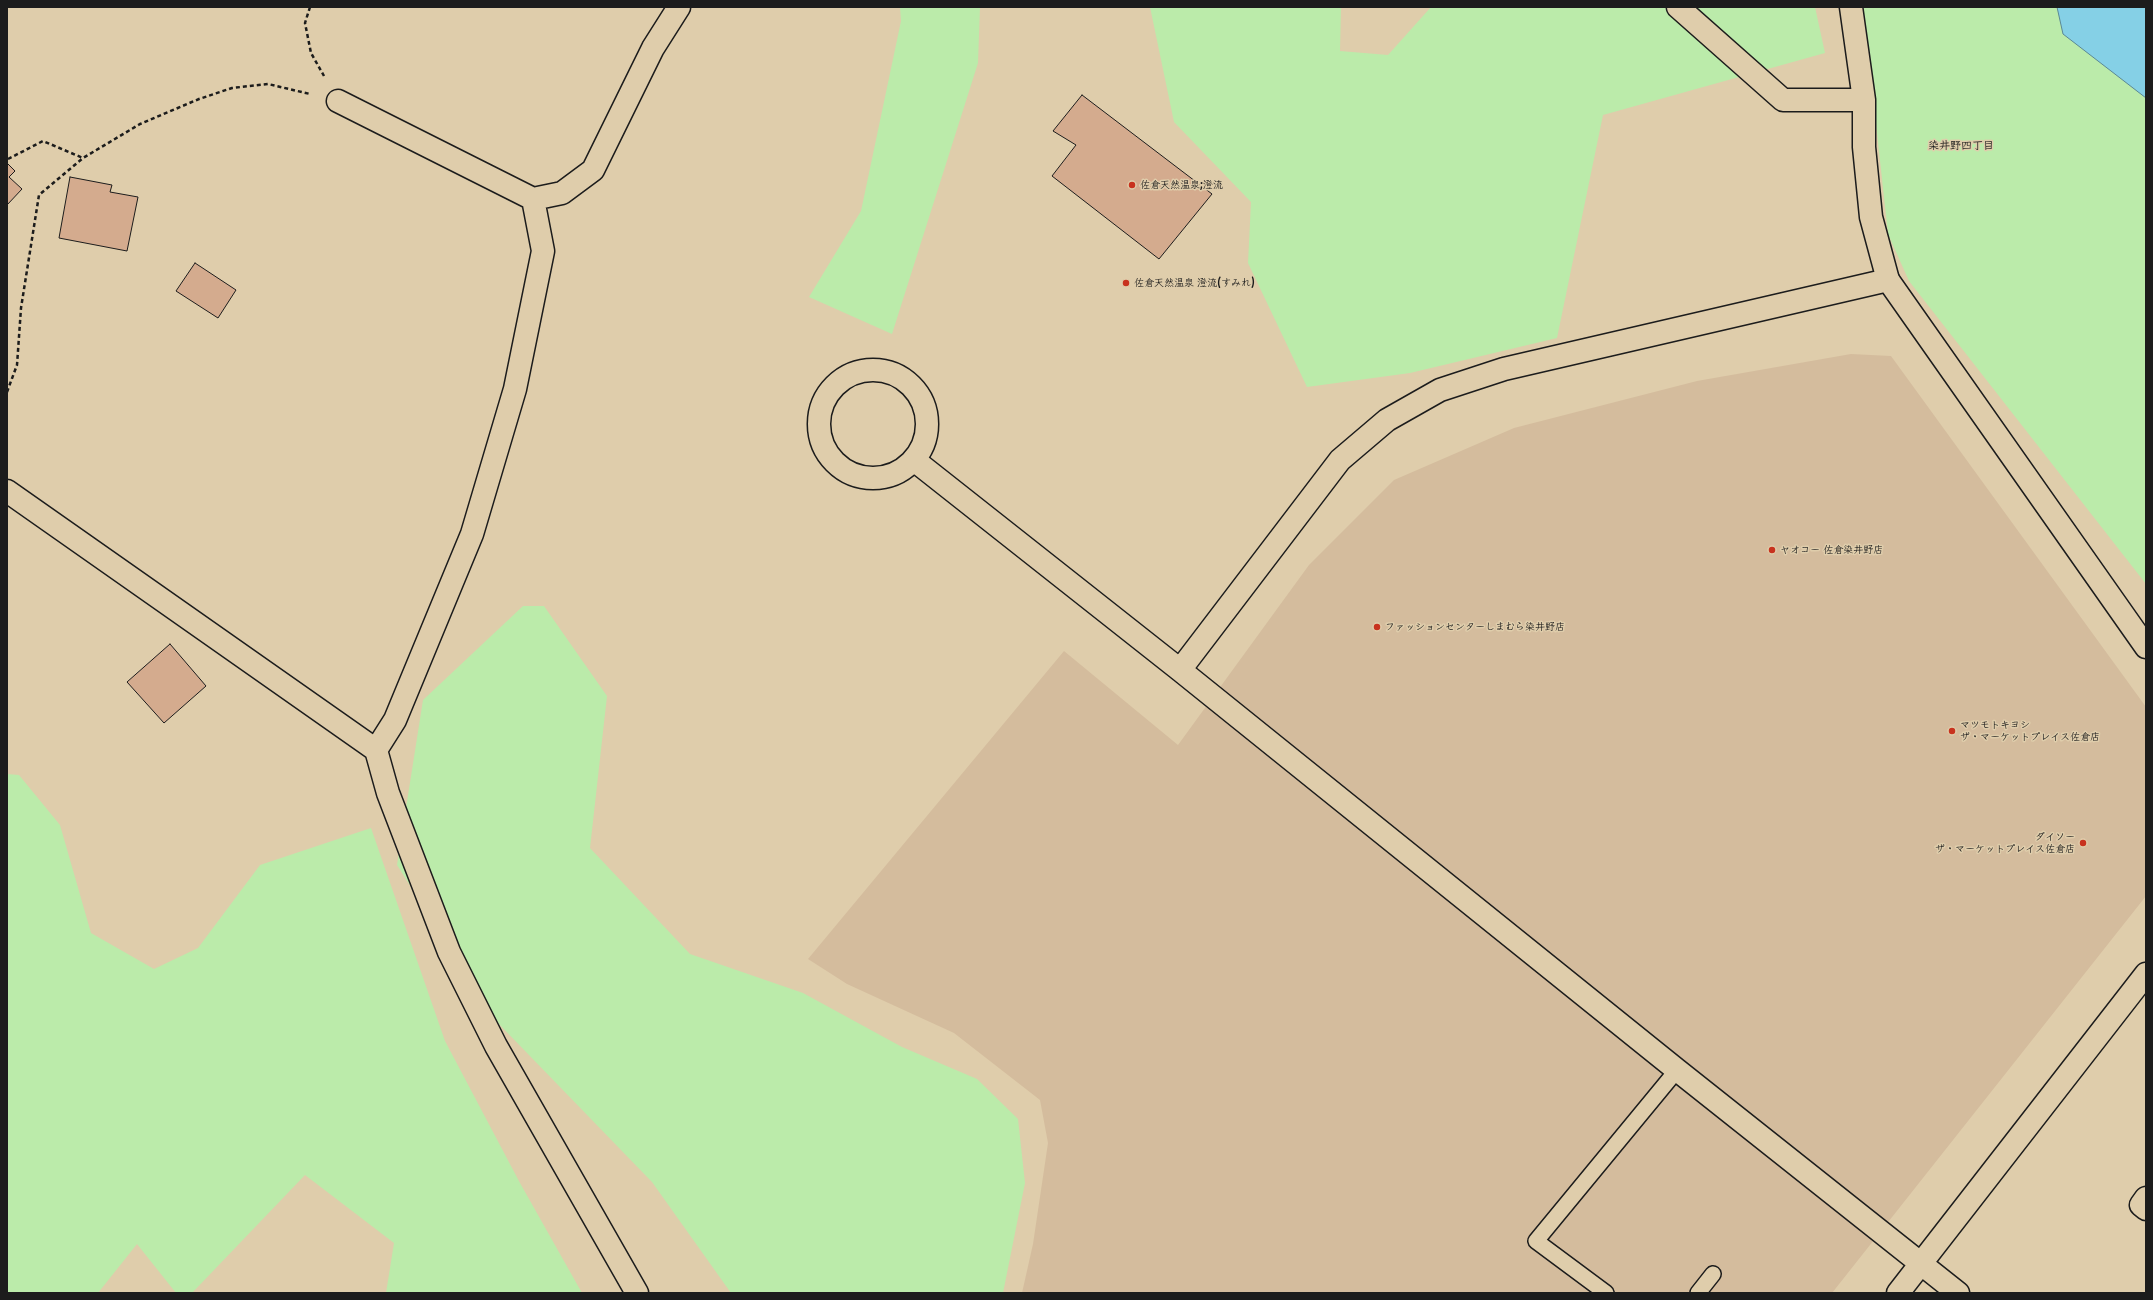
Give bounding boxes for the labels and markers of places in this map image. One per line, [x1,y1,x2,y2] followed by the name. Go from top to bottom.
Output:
[1140,179,1223,191] place label: 佐倉天然温泉;澄流
[1127,180,1137,190] marker: 佐倉天然温泉;澄流
[1134,277,1255,289] place label: 佐倉天然温泉 澄流(すみれ)
[1121,278,1131,288] marker: 佐倉天然温泉 澄流(すみれ)
[1780,544,1883,556] place label: ヤオコー 佐倉染井野店
[1767,545,1777,555] marker: ヤオコー 佐倉染井野店
[1385,621,1565,633] place label: ファッションセンターしまむら染井野店
[1372,622,1382,632] marker: ファッションセンターしまむら染井野店
[1960,719,2100,742] place label: マツモトキヨシ ザ・マーケットプレイス佐倉店
[1947,726,1957,736] marker: マツモトキヨシ ザ・マーケットプレイス佐倉店
[1935,831,2075,854] place label: ダイソー ザ・マーケットプレイス佐倉店
[2078,838,2088,848] marker: ダイソー ザ・マーケットプレイス佐倉店

